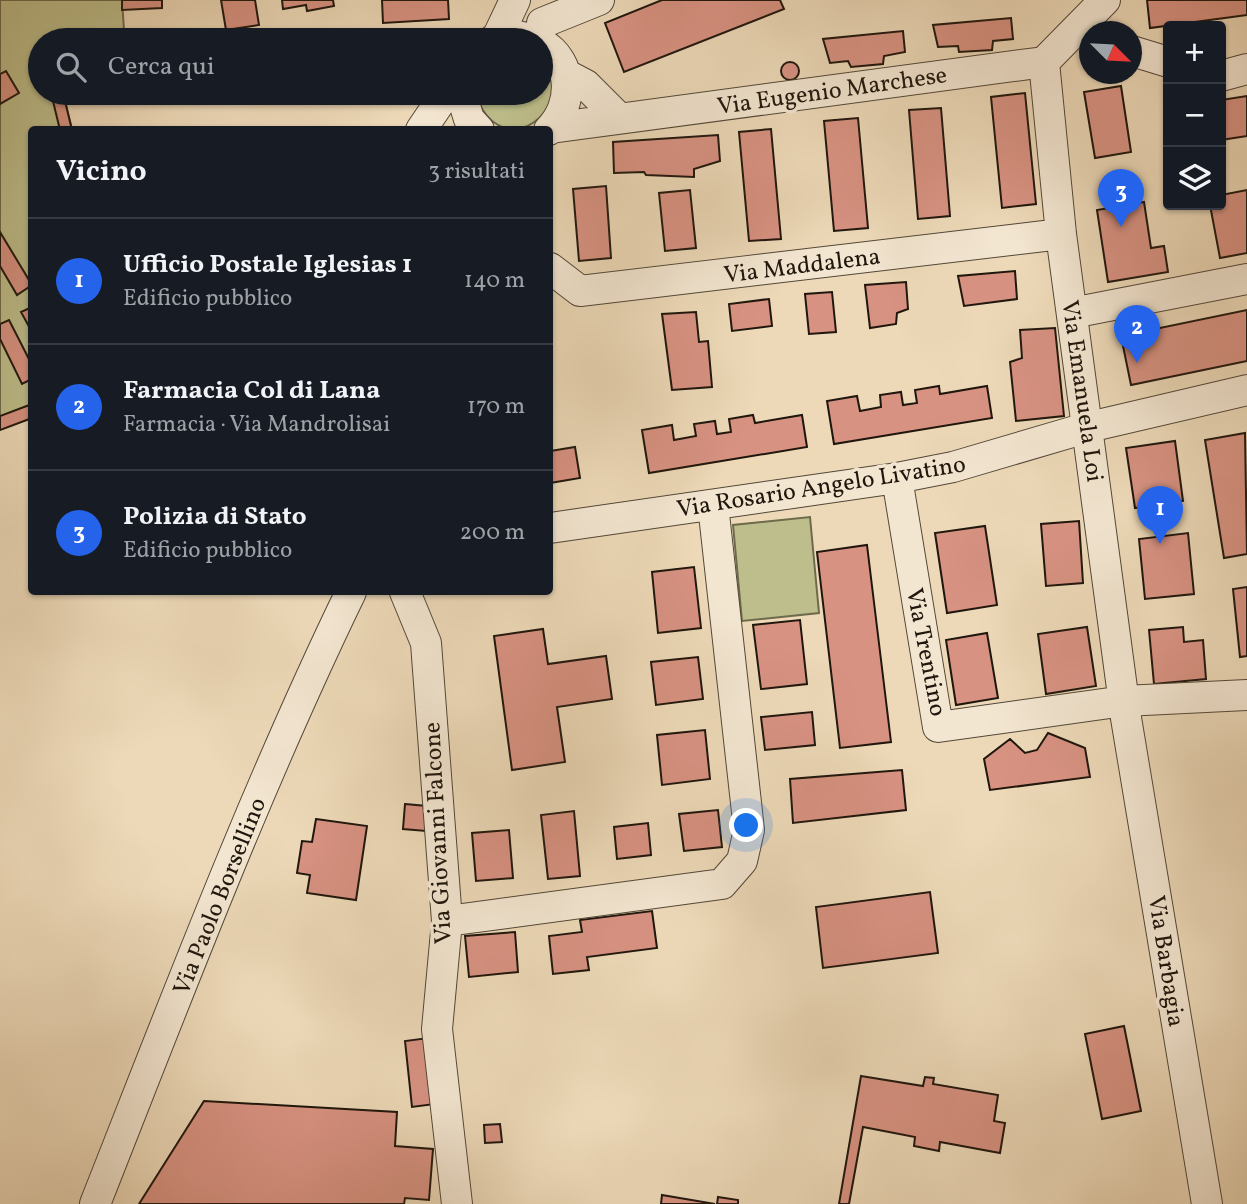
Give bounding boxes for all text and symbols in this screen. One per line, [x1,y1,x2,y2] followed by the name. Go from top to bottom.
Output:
[1079,21,1142,84] north arrow
[1163,21,1226,210] map controls
[1163,21,1226,84] button: +
[28,28,553,105] search box
[52,48,90,86] icon: search
[108,49,215,85] text: Cerca qui
[715,59,949,125] street label: Via Eugenio Marchese
[1163,84,1226,147] button: −
[1163,147,1226,210] button: layers
[56,151,147,193] text: Vicino
[428,156,525,188] text: 3 risultati
[1098,169,1144,227] pin: 3
[722,241,882,293] street label: Via Maddalena
[123,247,412,283] text: Ufficio Postale Iglesias 1
[74,265,84,297] text: 1
[464,265,525,297] text: 140 m
[123,283,292,315] text: Edificio pubblico
[1051,298,1111,484] street label: Via Emanuela Loi
[1114,305,1160,363] pin: 2
[123,373,380,409] text: Farmacia Col di Lana
[73,391,85,423] text: 2
[467,391,525,423] text: 170 m
[123,409,390,441] text: Farmacia · Via Mandrolisai
[674,448,968,528] street label: Via Rosario Angelo Livatino
[1137,486,1183,544] pin: 1
[123,499,307,535] text: Polizia di Stato
[73,517,85,549] text: 3
[460,517,525,549] text: 200 m
[123,535,292,567] text: Edificio pubblico
[896,585,954,719] street label: Via Trentino
[416,721,462,945] street label: Via Giovanni Falcone
[166,793,276,1001] street label: Via Paolo Borsellino
[729,808,763,842] your location
[1138,893,1192,1030] street label: Via Barbagia

